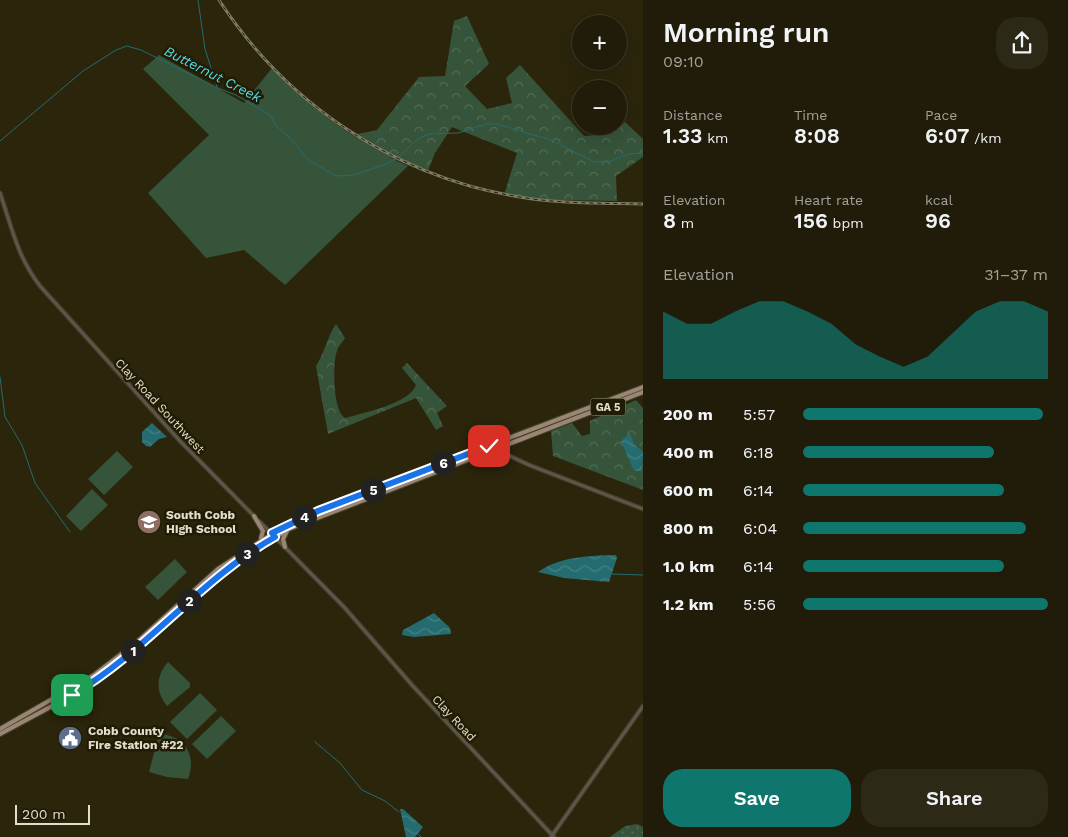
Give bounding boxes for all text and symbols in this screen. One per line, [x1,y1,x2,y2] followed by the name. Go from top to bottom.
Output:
[572,15,627,135] map controls
[572,15,627,70] button: +
[663,16,829,49] text: Morning run
[996,17,1048,69] button: share
[162,43,264,105] water label: Butternut Creek
[663,52,704,71] text: 09:10
[572,80,627,135] button: −
[663,107,723,123] text: Distance
[794,107,827,123] text: Time
[925,107,957,123] text: Pace
[663,123,702,148] text: 1.33
[794,123,840,148] text: 8:08
[925,123,969,148] text: 6:07
[702,130,728,146] text: km
[969,130,1002,146] text: /km
[663,192,726,208] text: Elevation
[794,192,863,208] text: Heart rate
[925,192,953,208] text: kcal
[663,208,676,233] text: 8
[794,208,828,233] text: 156
[925,208,951,233] text: 96
[676,215,694,231] text: m
[828,215,864,231] text: bpm
[663,265,734,284] text: Elevation
[984,265,1048,284] text: 31–37 m
[112,356,208,456] street label: Clay Road Southwest
[590,398,626,416] road number: GA 5
[663,405,713,424] text: 200 m
[743,405,775,424] text: 5:57
[468,425,510,467] pin
[475,432,503,460] icon: check
[663,443,714,462] text: 400 m
[743,443,774,462] text: 6:18
[430,450,456,476] pin: 6
[439,455,448,471] text: 6
[360,478,386,502] pin: 5
[663,481,713,500] text: 600 m
[743,481,773,500] text: 6:14
[369,482,378,498] text: 5
[292,504,316,530] pin: 4
[166,508,236,536] place label: South Cobb High School
[136,509,162,535] school or university icon: South Cobb High School
[300,509,309,525] text: 4
[663,519,713,538] text: 800 m
[743,519,777,538] text: 6:04
[234,542,260,566] pin: 3
[243,546,252,562] text: 3
[663,557,714,576] text: 1.0 km
[743,557,773,576] text: 6:14
[176,588,202,614] pin: 2
[185,593,194,609] text: 2
[663,595,714,614] text: 1.2 km
[743,595,776,614] text: 5:56
[120,638,146,664] pin: 1
[130,643,137,659] text: 1
[51,674,93,716] pin
[58,681,86,709] icon: arrive
[429,692,479,744] street label: Clay Road
[88,724,183,752] place label: Cobb County Fire Station #22
[57,725,83,751] public building icon: Cobb County Fire Station #22
[663,769,851,827] button: Save
[861,769,1048,827] button: Share
[15,802,90,825] scale bar
[22,806,66,822] text: 200 m

